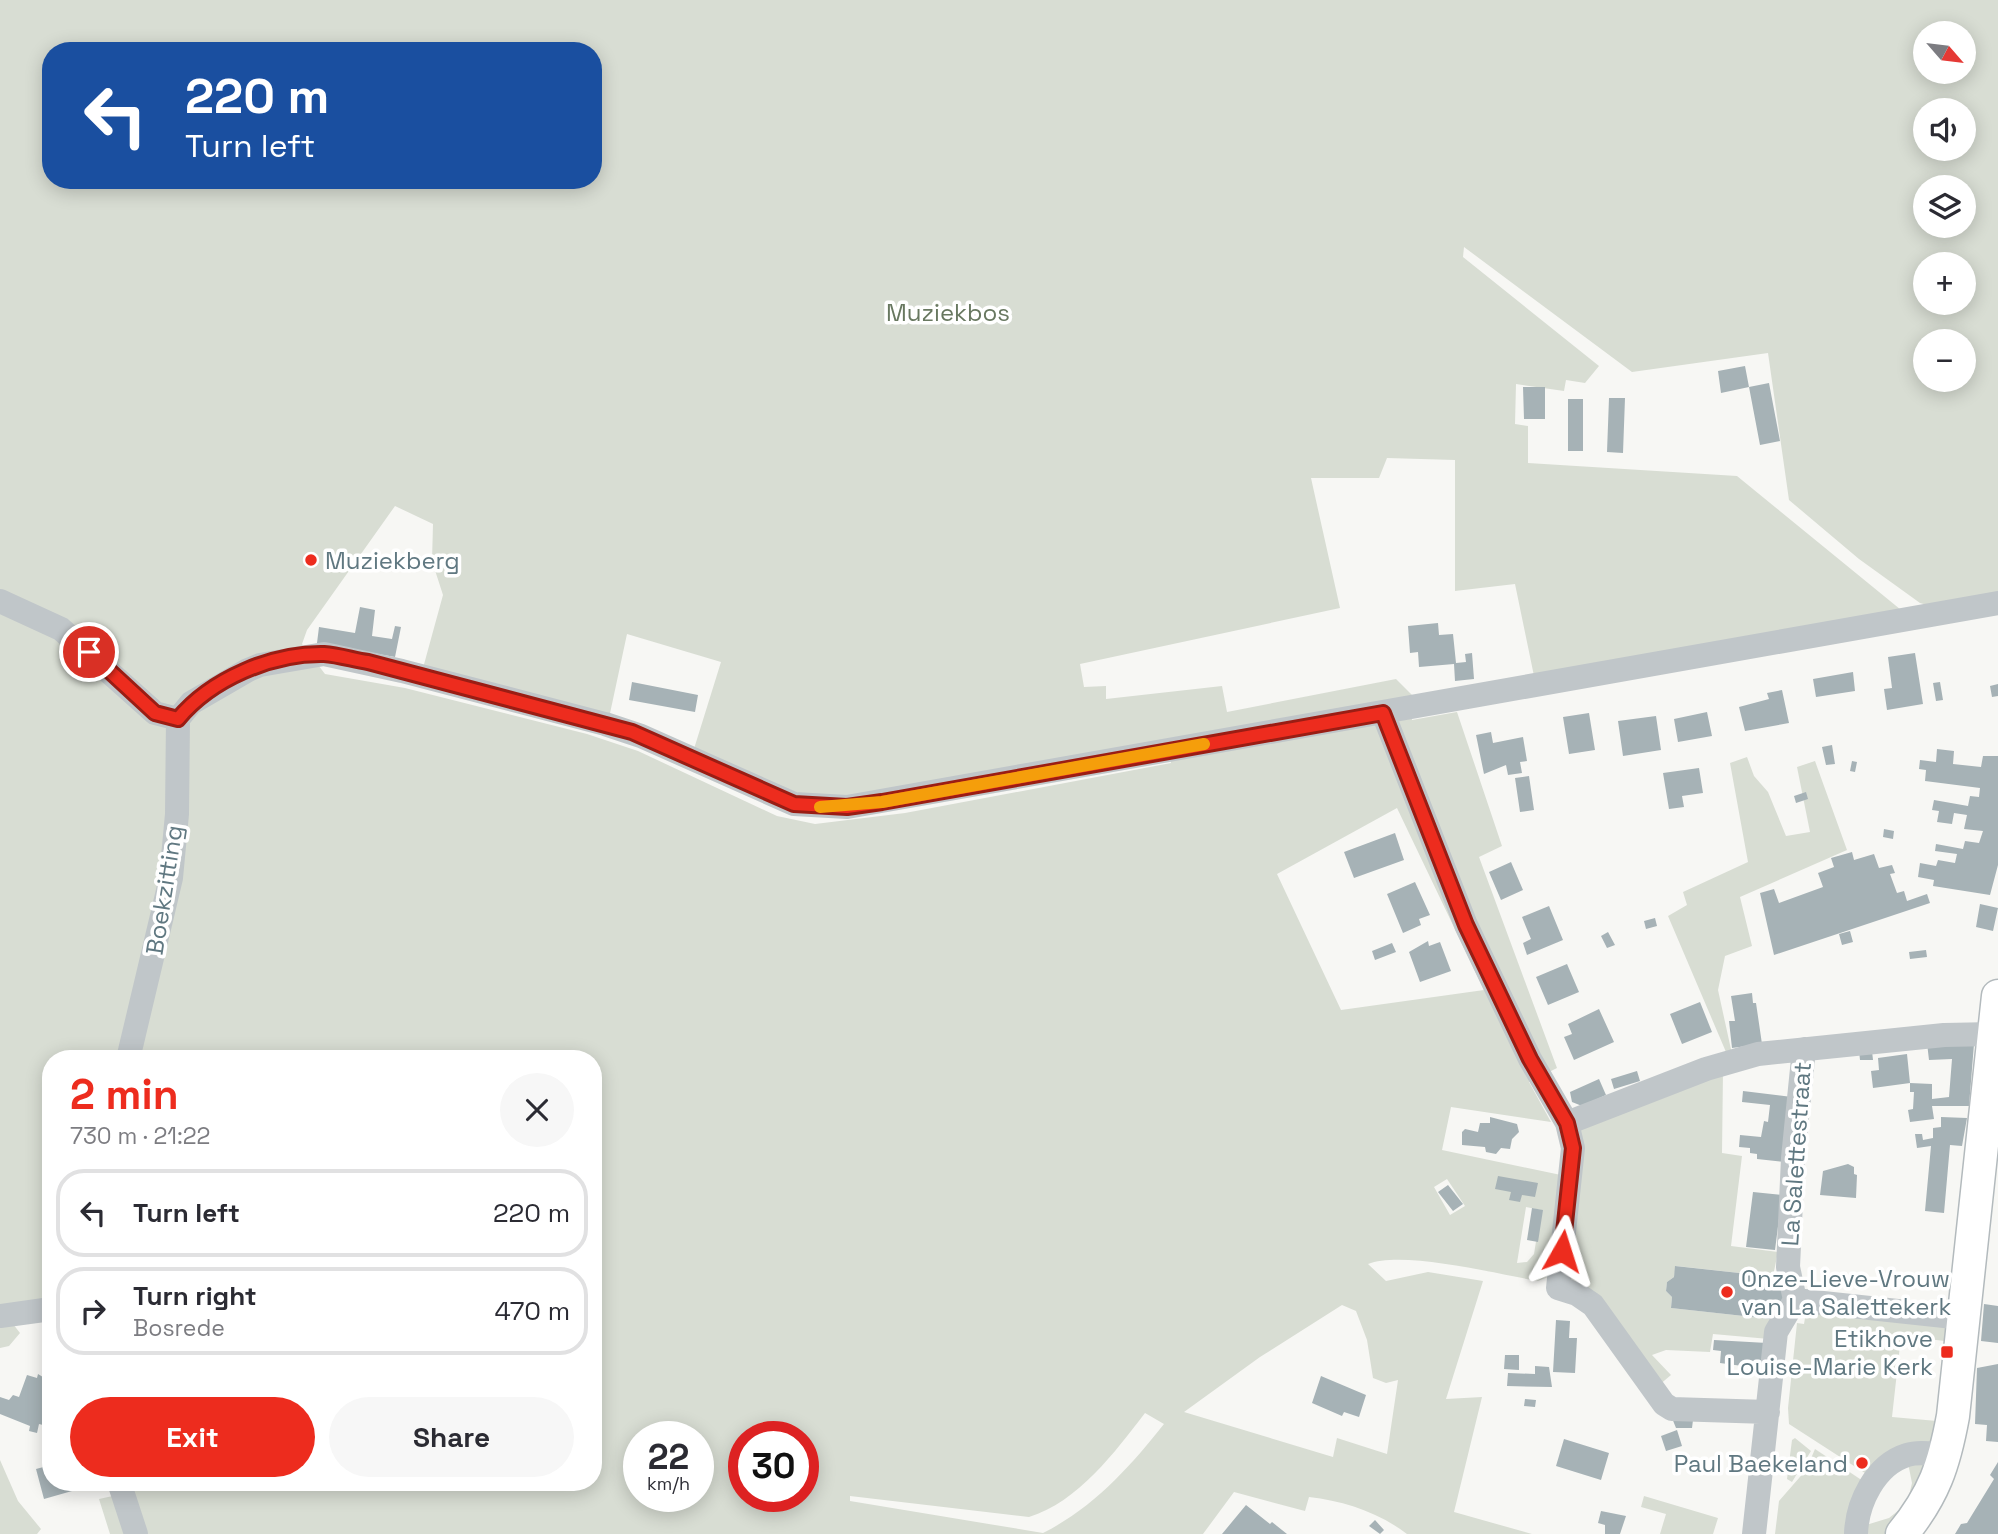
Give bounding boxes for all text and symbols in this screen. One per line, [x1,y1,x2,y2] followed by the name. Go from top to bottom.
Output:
[1913,21,1976,84] north arrow
[1913,21,1976,392] map controls
[185,65,329,127] text: 220 m
[70,70,161,161] icon: left
[1913,98,1976,161] button: sound
[185,126,315,166] text: Turn left
[1913,175,1976,238] button: layers
[1913,252,1976,315] button: +
[886,297,1010,328] park label: Muziekbos
[1913,329,1976,392] button: −
[325,545,460,576] place label: Muziekberg
[303,552,319,568] marker: Muziekberg
[59,622,119,682] pin
[70,633,108,671] icon: arrive
[138,823,190,957] street label: Boekzitting
[1774,1061,1818,1247] street label: La Salettestraat
[70,1068,179,1121] text: 2 min
[500,1073,574,1147] button: close
[70,1121,210,1151] text: 730 m · 21:22
[74,1194,112,1232] icon: left
[133,1196,240,1230] text: Turn left
[493,1196,570,1230] text: 220 m
[1525,1214,1599,1288] position arrow
[1741,1263,1951,1322] place label: Onze-Lieve-Vrouw van La Salettekerk
[133,1279,257,1313] text: Turn right
[1719,1284,1735,1300] marker: Onze-Lieve-Vrouw van La Salettekerk
[74,1292,112,1330] icon: right
[494,1294,570,1328] text: 470 m
[133,1313,225,1343] text: Bosrede
[1727,1323,1933,1382] place label: Etikhove Louise-Marie Kerk
[1939,1344,1955,1360] marker: Etikhove Louise-Marie Kerk
[70,1397,315,1477] button: Exit
[329,1397,574,1477] button: Share
[728,1421,819,1512] speed limit sign: 30
[648,1435,689,1479] text: 22
[1674,1448,1848,1479] place label: Paul Baekeland
[1854,1455,1870,1471] marker: Paul Baekeland
[647,1472,690,1495] text: km/h

